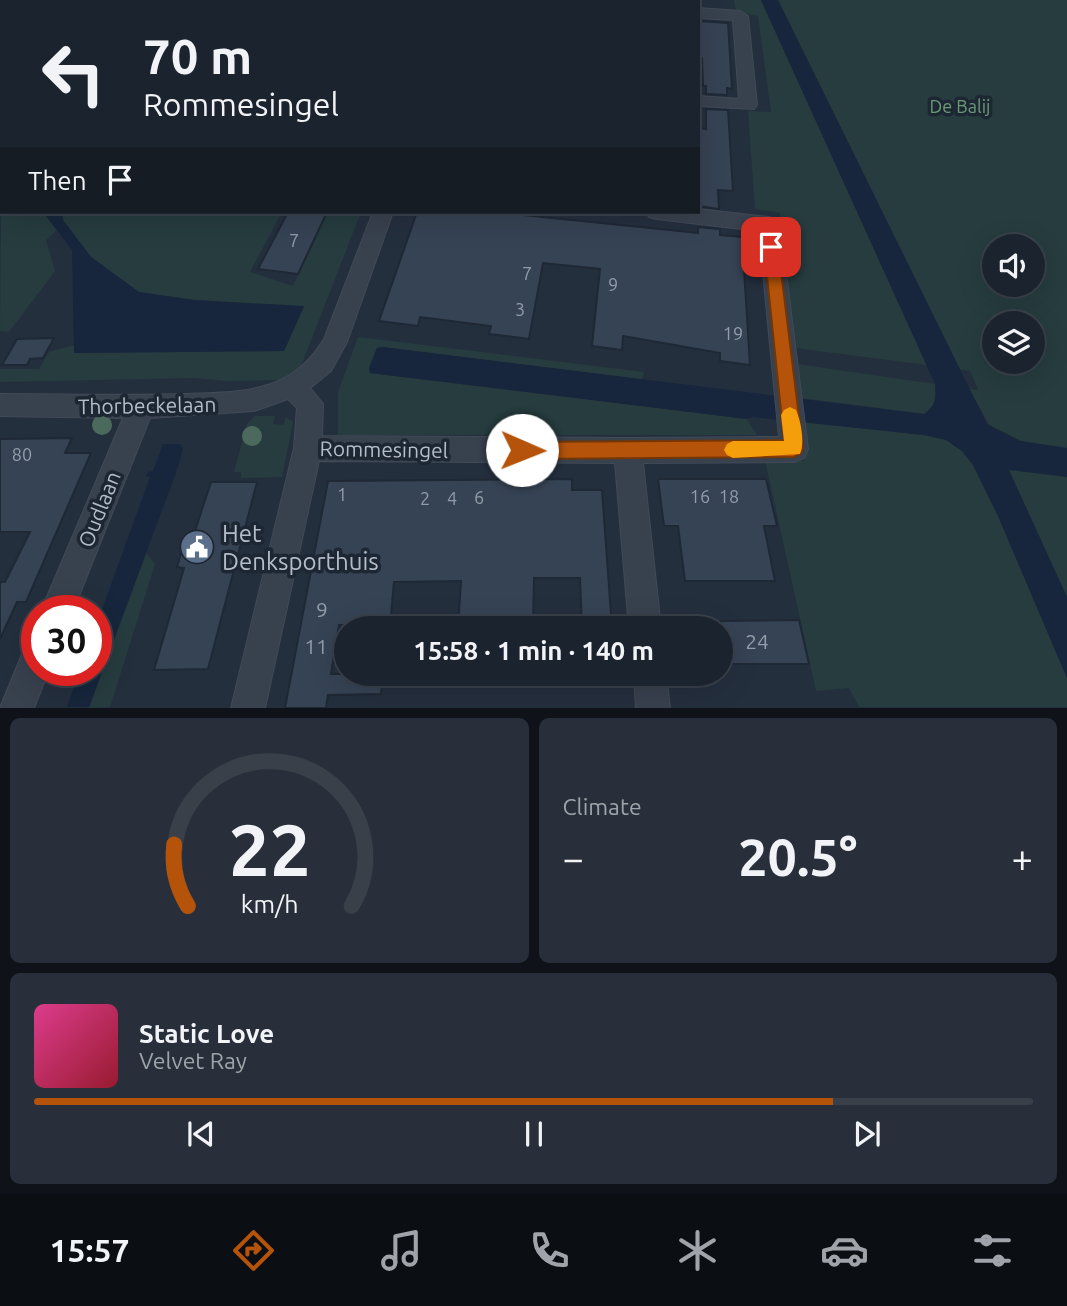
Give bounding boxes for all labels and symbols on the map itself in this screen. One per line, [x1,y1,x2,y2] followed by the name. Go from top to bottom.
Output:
[930,96,990,116] park label: De Balij
[741,217,801,277] pin
[289,230,299,250] house number: 7
[522,263,532,283] house number: 7
[608,274,618,294] house number: 9
[515,299,525,319] house number: 3
[723,323,743,343] house number: 19
[78,392,216,418] street label: Thorbeckelaan
[485,413,559,487] position arrow
[320,436,448,462] street label: Rommesingel
[12,444,32,464] house number: 80
[73,468,125,550] street label: Oudlaan
[337,484,347,504] house number: 1
[690,486,710,506] house number: 16
[719,486,739,506] house number: 18
[474,487,484,507] house number: 6
[420,488,430,508] house number: 2
[447,488,457,508] house number: 4
[222,520,379,575] place label: Het Denksporthuis
[178,528,216,566] public building icon: Het Denksporthuis
[21,595,112,686] speed limit sign: 30
[316,597,328,621] house number: 9
[745,629,769,653] house number: 24
[304,634,328,658] house number: 11

